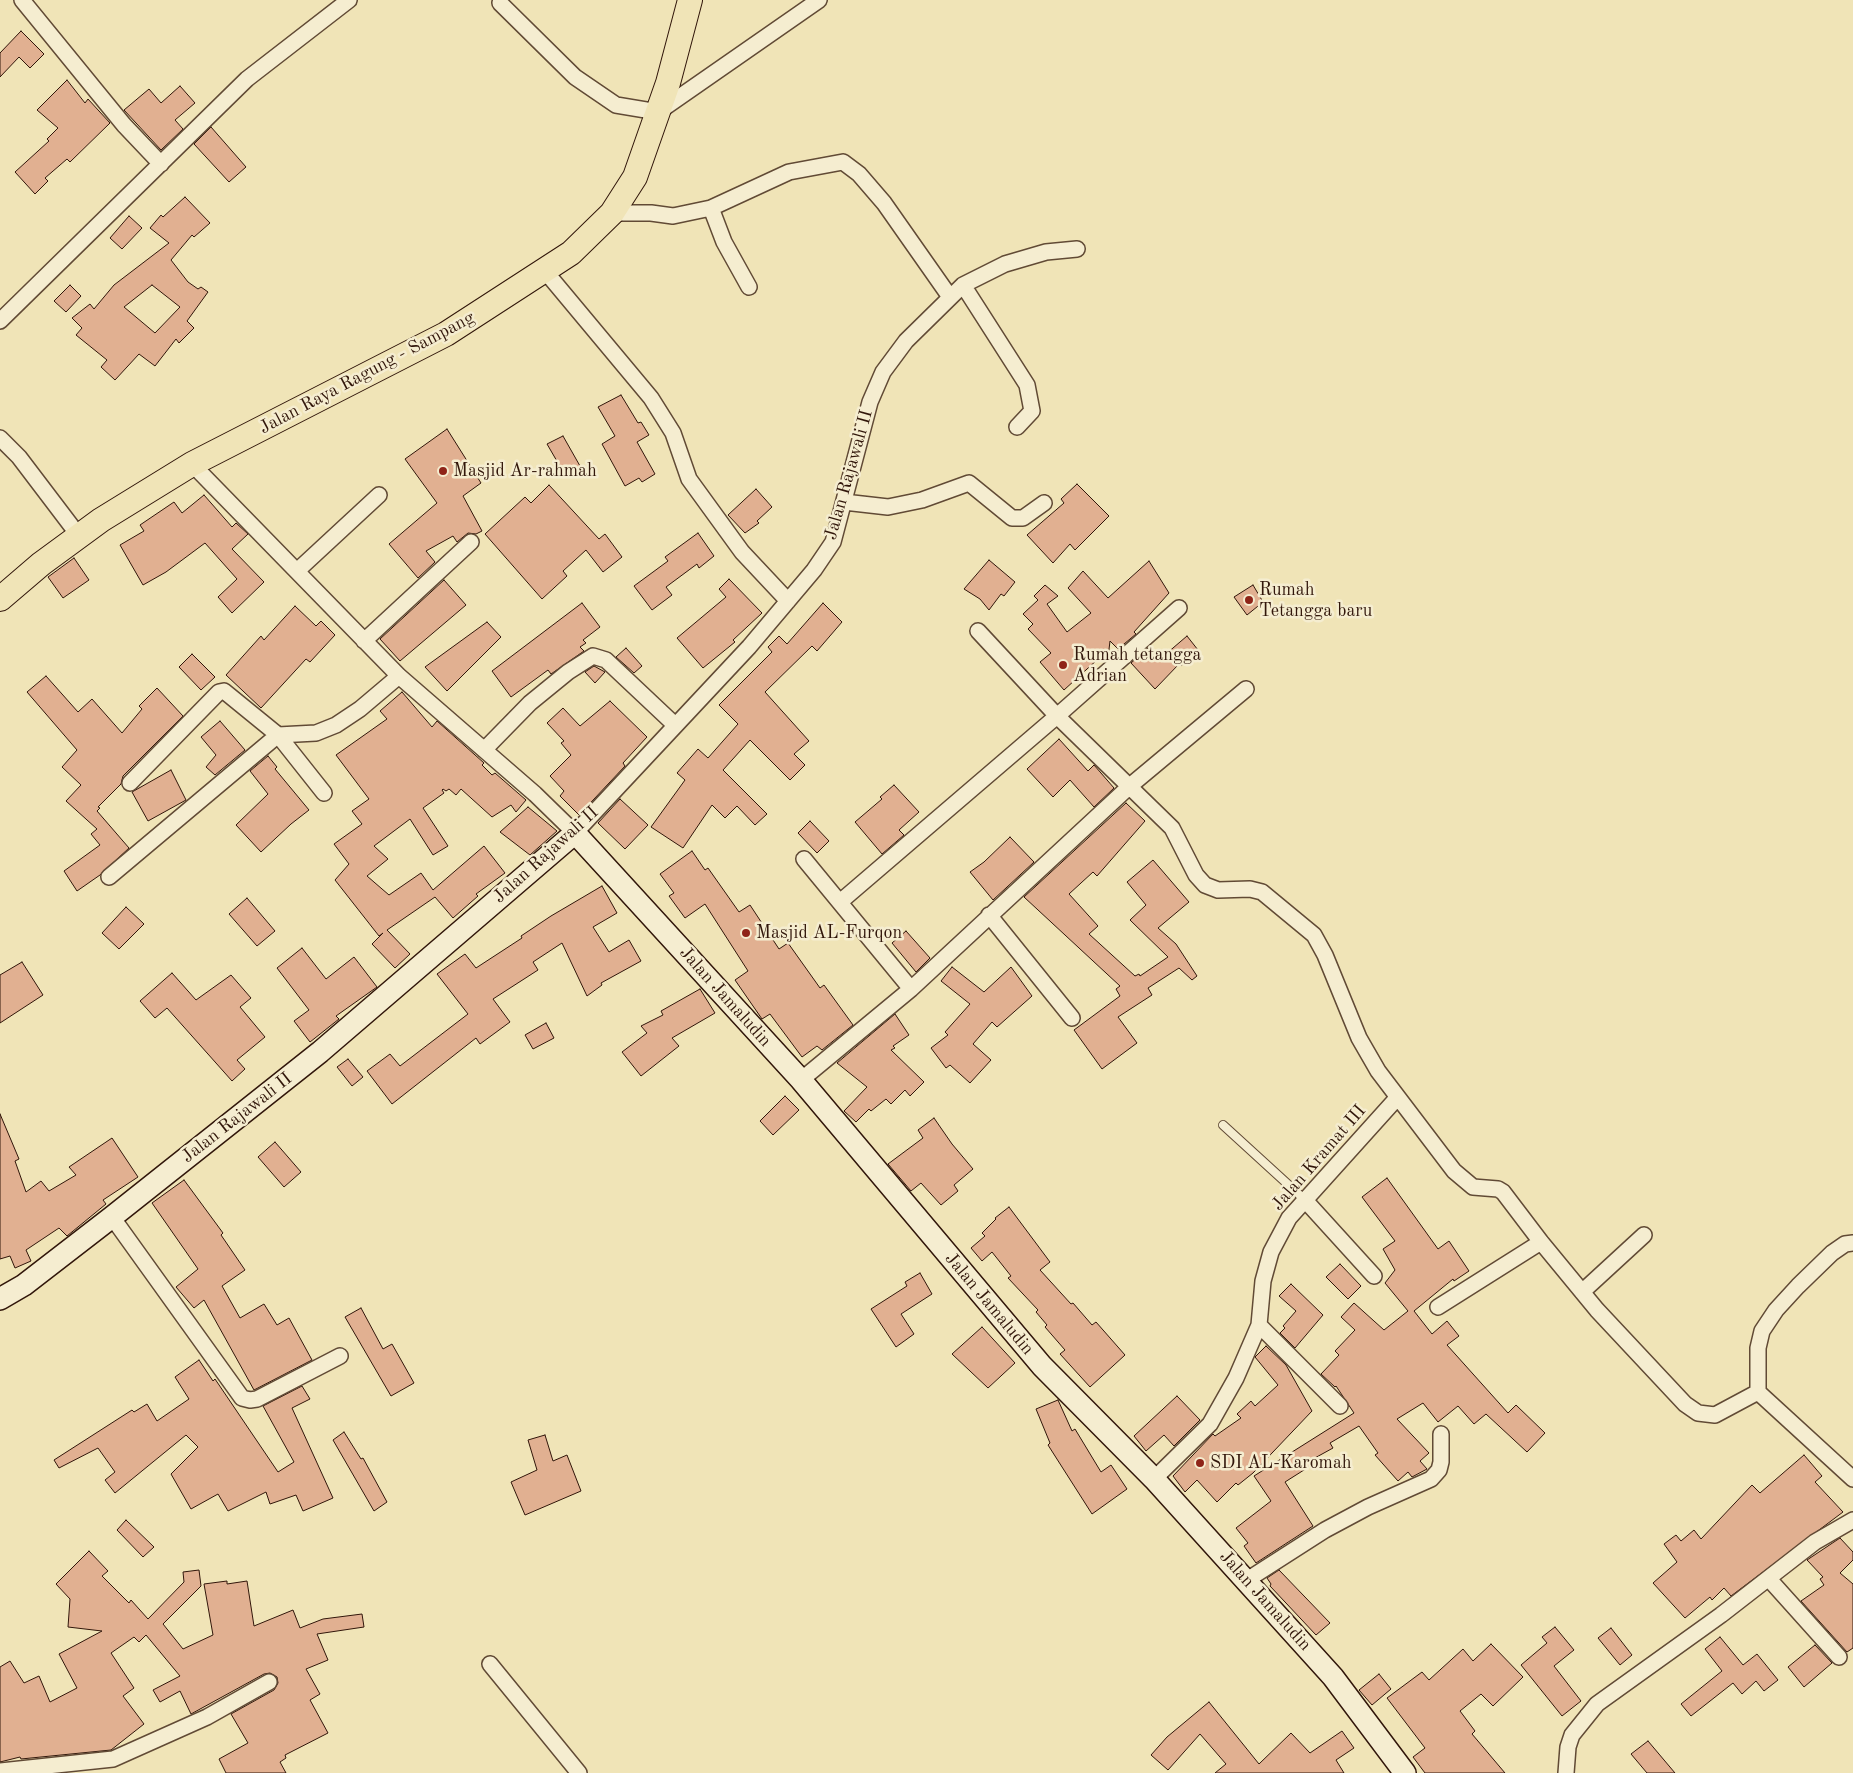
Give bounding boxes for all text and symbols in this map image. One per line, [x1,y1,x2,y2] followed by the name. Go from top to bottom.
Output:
[256,307,478,439] street label: Jalan Raya Ragung - Sampang
[820,407,878,543] street label: Jalan Rajawali II
[453,460,597,482] place label: Masjid Ar-rahmah
[437,465,449,477] marker: Masjid Ar-rahmah
[1259,579,1372,622] place label: Rumah Tetangga baru
[1243,594,1255,606] marker: Rumah Tetangga baru
[1073,644,1201,686] place label: Rumah tetangga Adrian
[1057,659,1069,671] marker: Rumah tetangga Adrian
[489,802,603,908] street label: Jalan Rajawali II
[756,922,902,944] place label: Masjid AL-Furqon
[740,927,752,939] marker: Masjid AL-Furqon
[674,942,776,1052] street label: Jalan Jamaludin
[177,1068,297,1168] street label: Jalan Rajawali II
[1267,1101,1371,1215] street label: Jalan Kramat III
[940,1248,1038,1360] street label: Jalan Jamaludin
[1210,1452,1352,1474] place label: SDI AL-Karomah
[1194,1457,1206,1469] marker: SDI AL-Karomah
[1214,1546,1316,1656] street label: Jalan Jamaludin

